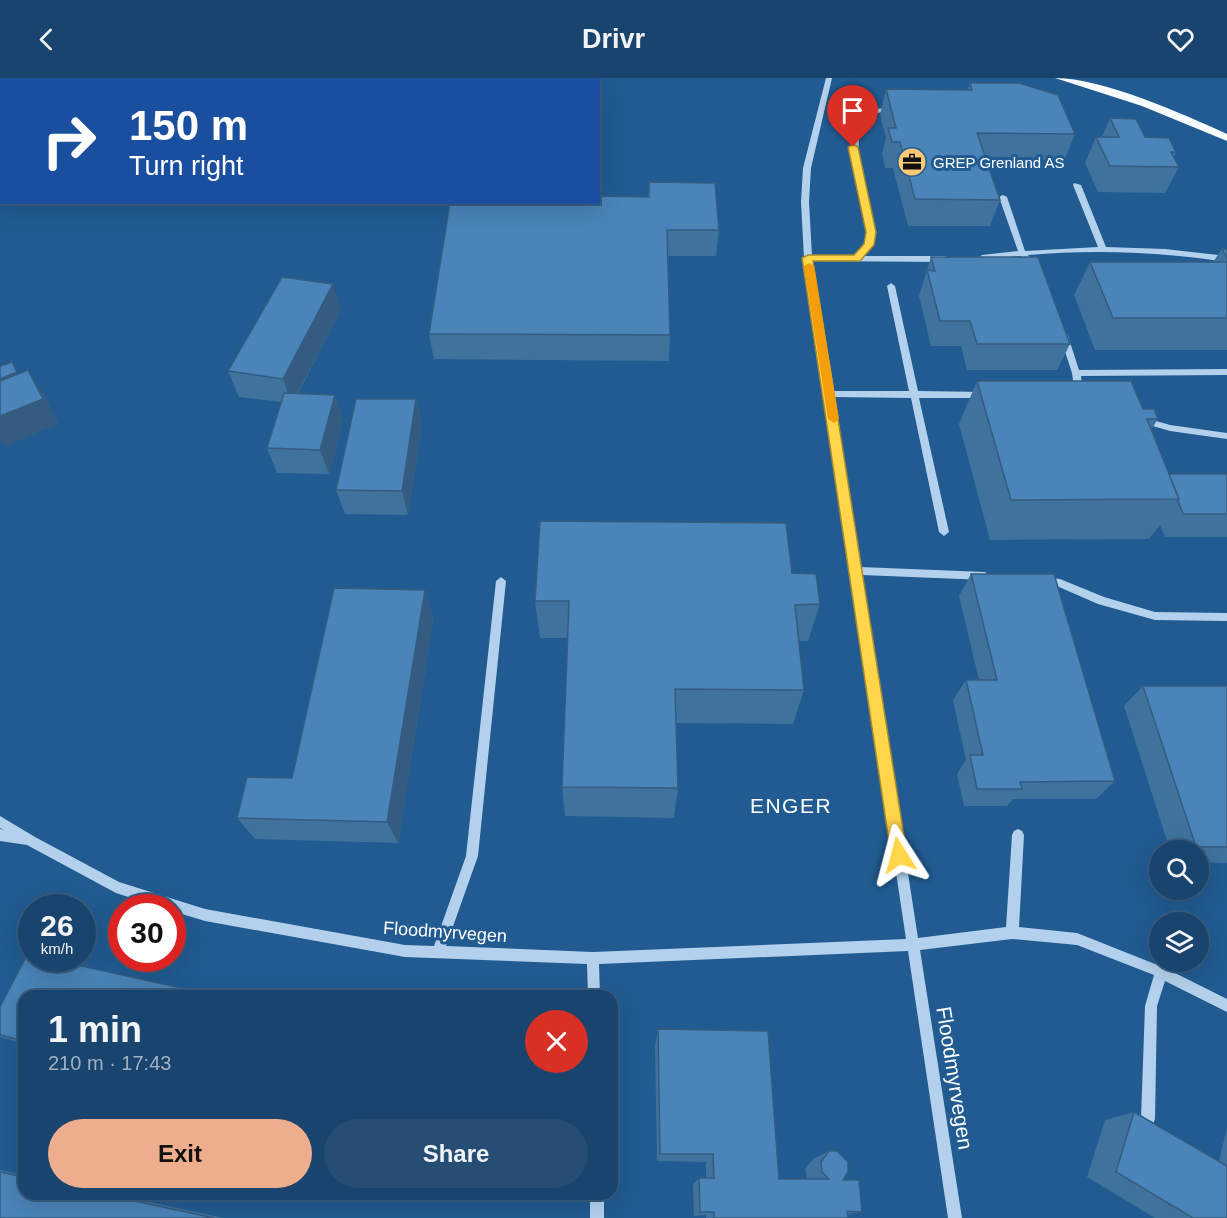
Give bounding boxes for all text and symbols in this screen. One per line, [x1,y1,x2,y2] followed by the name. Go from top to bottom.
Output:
[30,23,63,56] icon: back
[1164,23,1197,56] icon: heart
[582,24,645,54] text: Drivr
[827,85,878,147] pin
[836,94,869,127] icon: arrive
[30,102,108,180] icon: right
[129,102,248,149] text: 150 m
[896,146,928,178] office icon: GREP Grenland AS
[129,151,244,181] text: Turn right
[933,154,1064,171] place label: GREP Grenland AS
[750,794,832,817] district label: ENGER
[867,823,931,887] position arrow
[1149,840,1209,972] map controls
[1149,840,1209,900] button: search
[108,894,186,972] speed limit sign: 30
[40,909,74,942] text: 26
[1149,912,1209,972] button: layers
[382,918,508,946] street label: Floodmyrvegen
[41,940,73,957] text: km/h
[932,1005,978,1151] street label: Floodmyrvegen
[48,1009,142,1050] text: 1 min
[525,1010,588,1073] button: close
[48,1052,171,1074] text: 210 m · 17:43
[48,1119,312,1188] button: Exit
[324,1119,588,1188] button: Share

